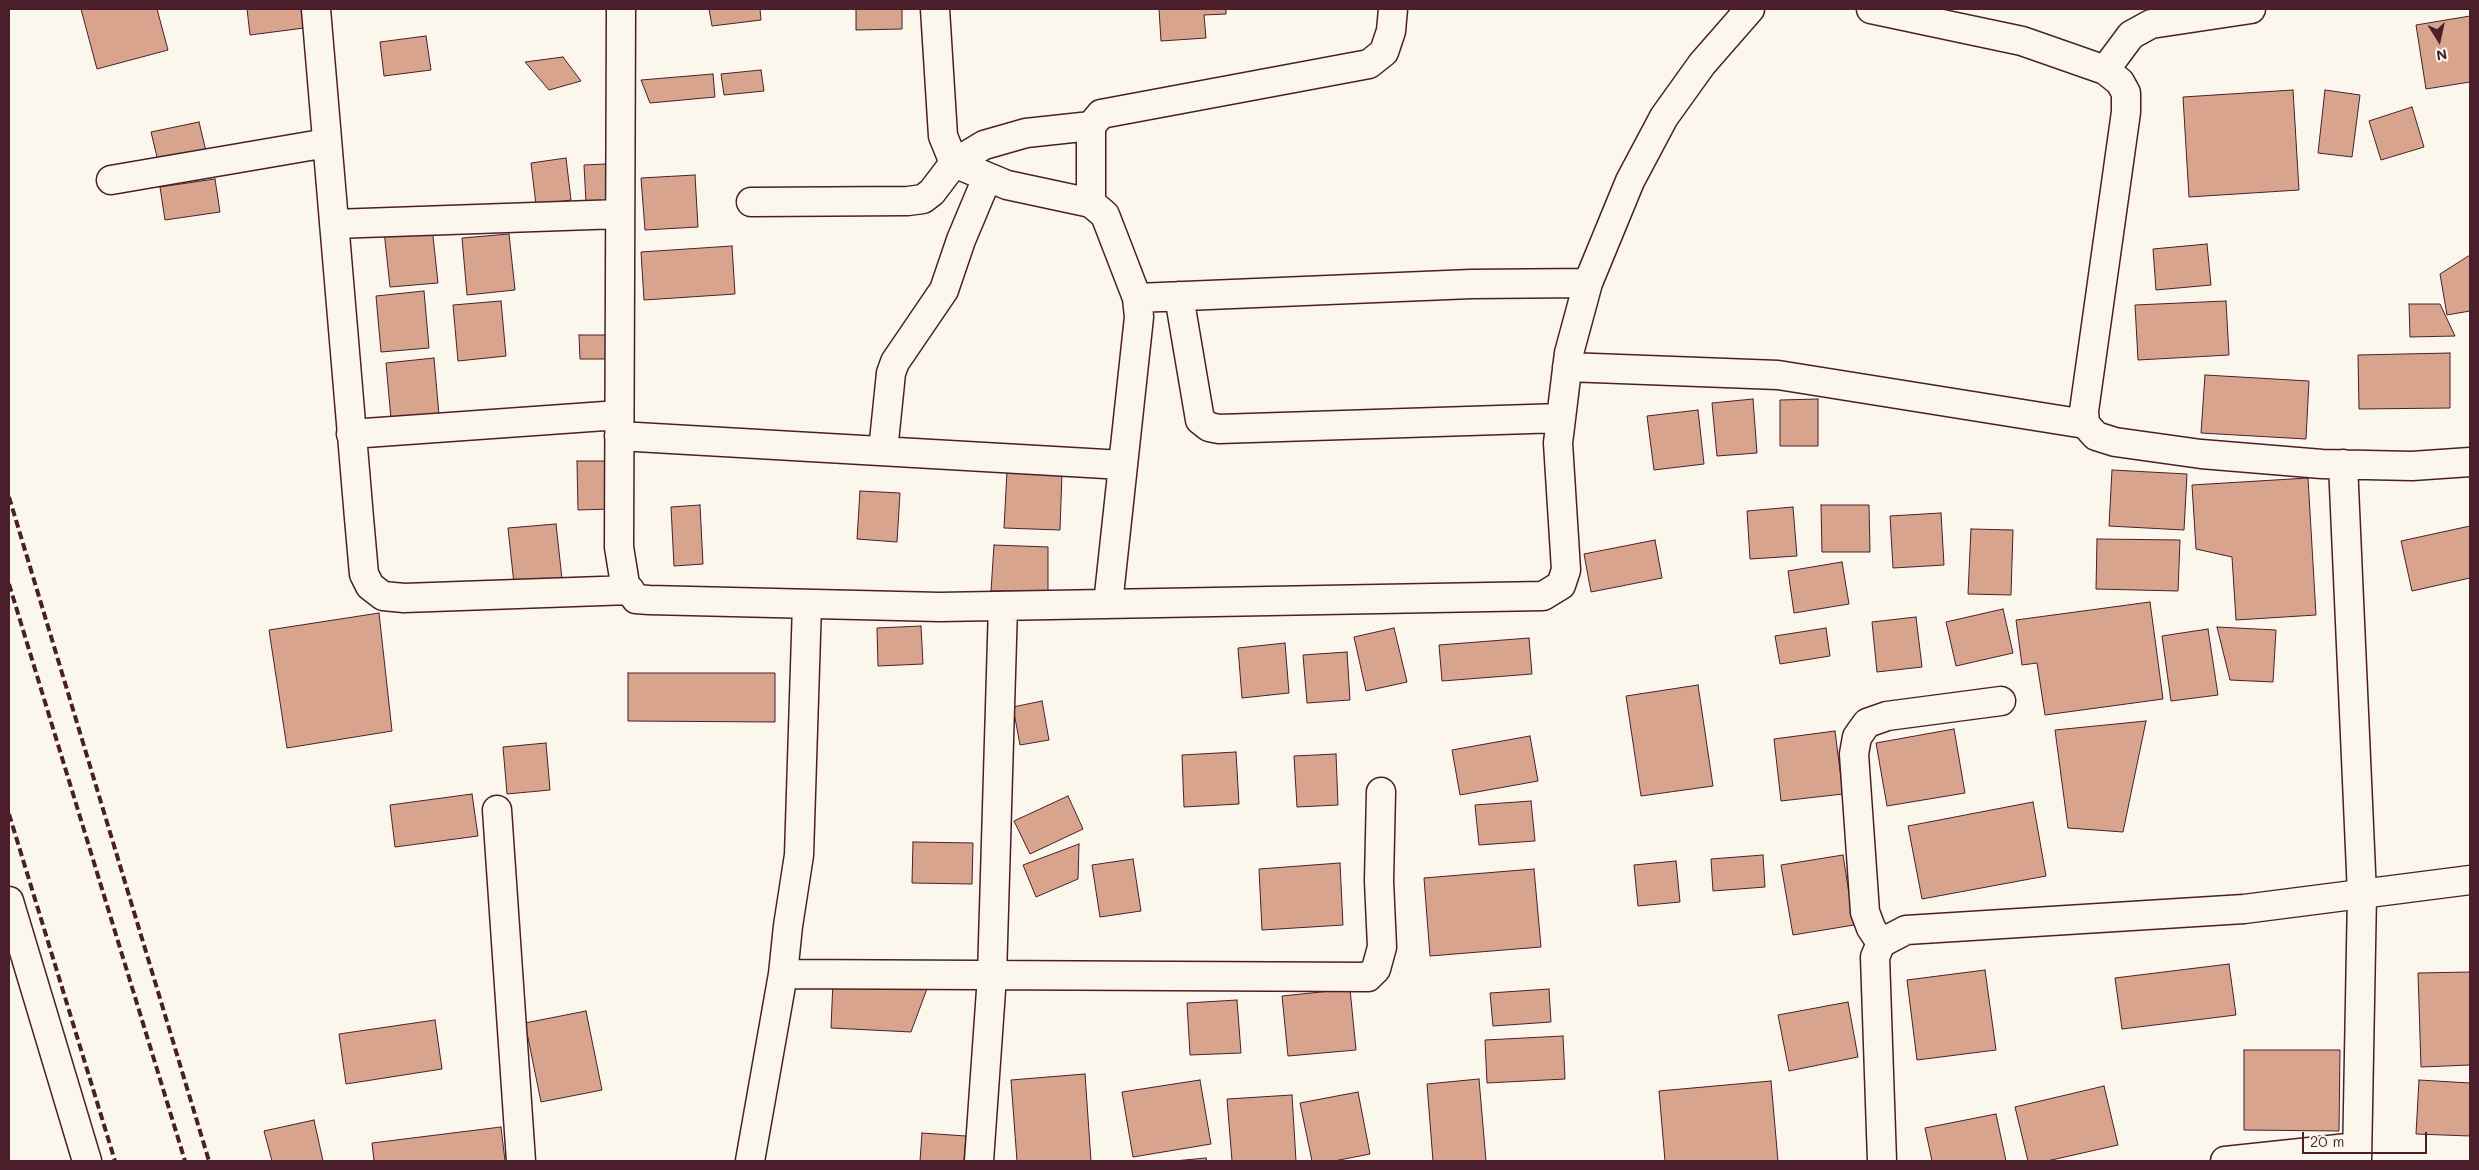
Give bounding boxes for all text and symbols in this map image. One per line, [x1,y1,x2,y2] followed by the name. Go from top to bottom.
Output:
[2414,15,2464,65] north arrow
[2435,45,2449,66] text: N
[2304,1122,2429,1154] scale bar
[2310,1131,2344,1151] text: 20 m

